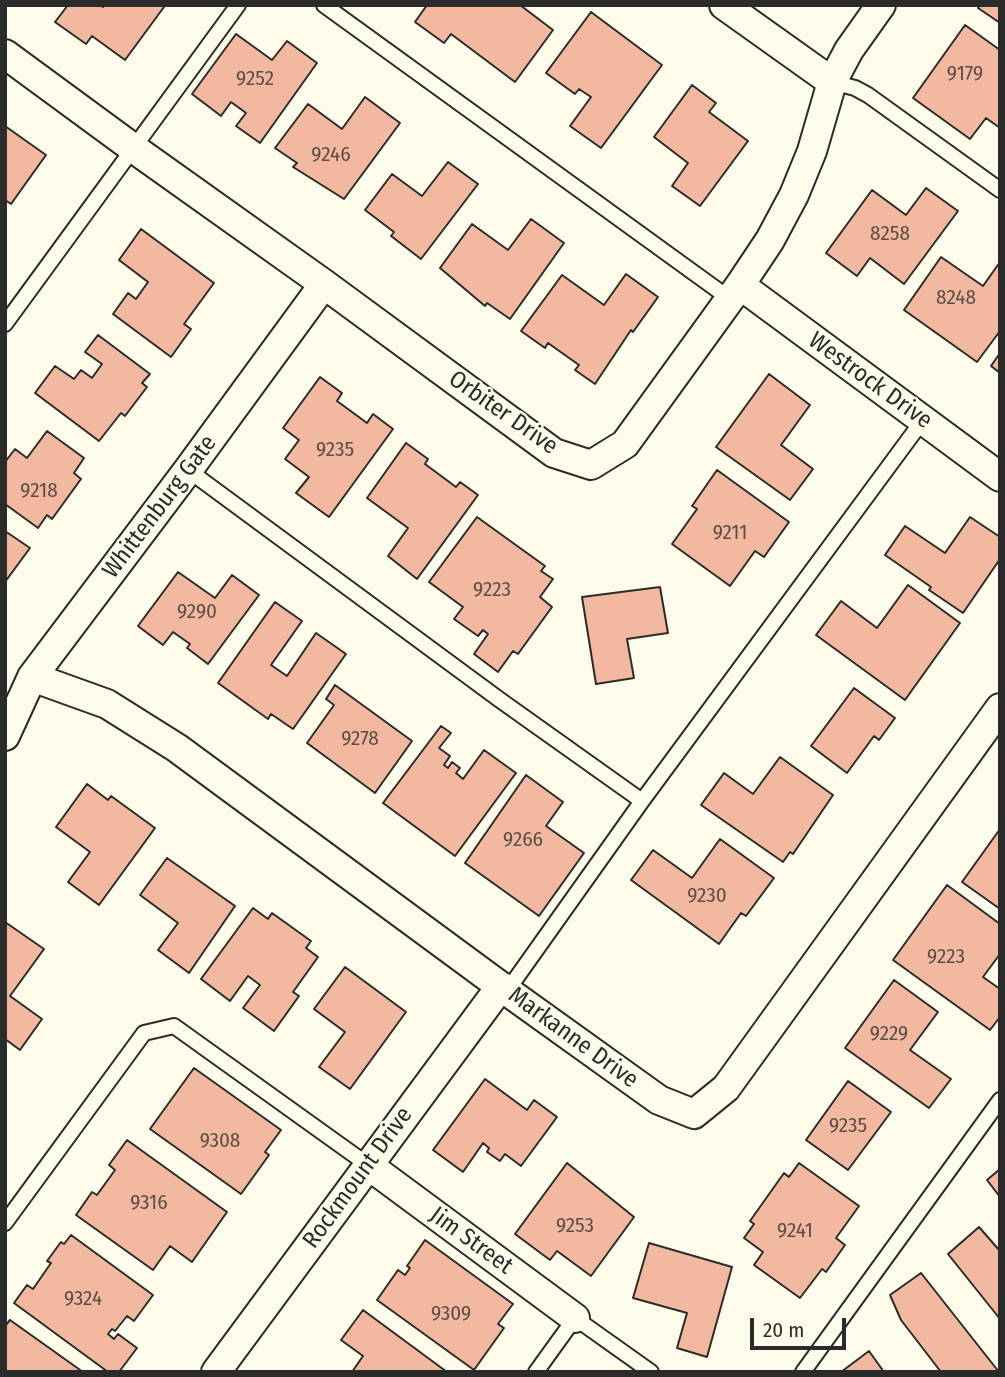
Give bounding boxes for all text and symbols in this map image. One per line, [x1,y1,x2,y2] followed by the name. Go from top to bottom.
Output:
[947,61,983,87] house number: 9179
[236,66,274,92] house number: 9252
[311,142,351,168] house number: 9246
[870,221,910,247] house number: 8258
[936,285,976,311] house number: 8248
[803,326,937,436] street label: Westrock Drive
[443,365,563,461] street label: Orbiter Drive
[97,430,223,584] street label: Whittenburg Gate
[316,437,354,463] house number: 9235
[20,478,58,504] house number: 9218
[713,520,747,546] house number: 9211
[473,577,511,603] house number: 9223
[177,599,217,625] house number: 9290
[341,726,379,752] house number: 9278
[503,827,543,853] house number: 9266
[687,883,727,909] house number: 9230
[927,944,965,970] house number: 9223
[502,981,644,1095] street label: Markanne Drive
[870,1021,908,1047] house number: 9229
[297,1102,419,1254] street label: Rockmount Drive
[829,1113,867,1139] house number: 9235
[200,1128,240,1154] house number: 9308
[130,1190,168,1216] house number: 9316
[424,1201,518,1281] street label: Jim Street
[556,1213,594,1239] house number: 9253
[777,1218,813,1244] house number: 9241
[64,1286,102,1312] house number: 9324
[431,1301,471,1327] house number: 9309
[753,1304,849,1348] scale bar
[763,1317,804,1343] text: 20 m

